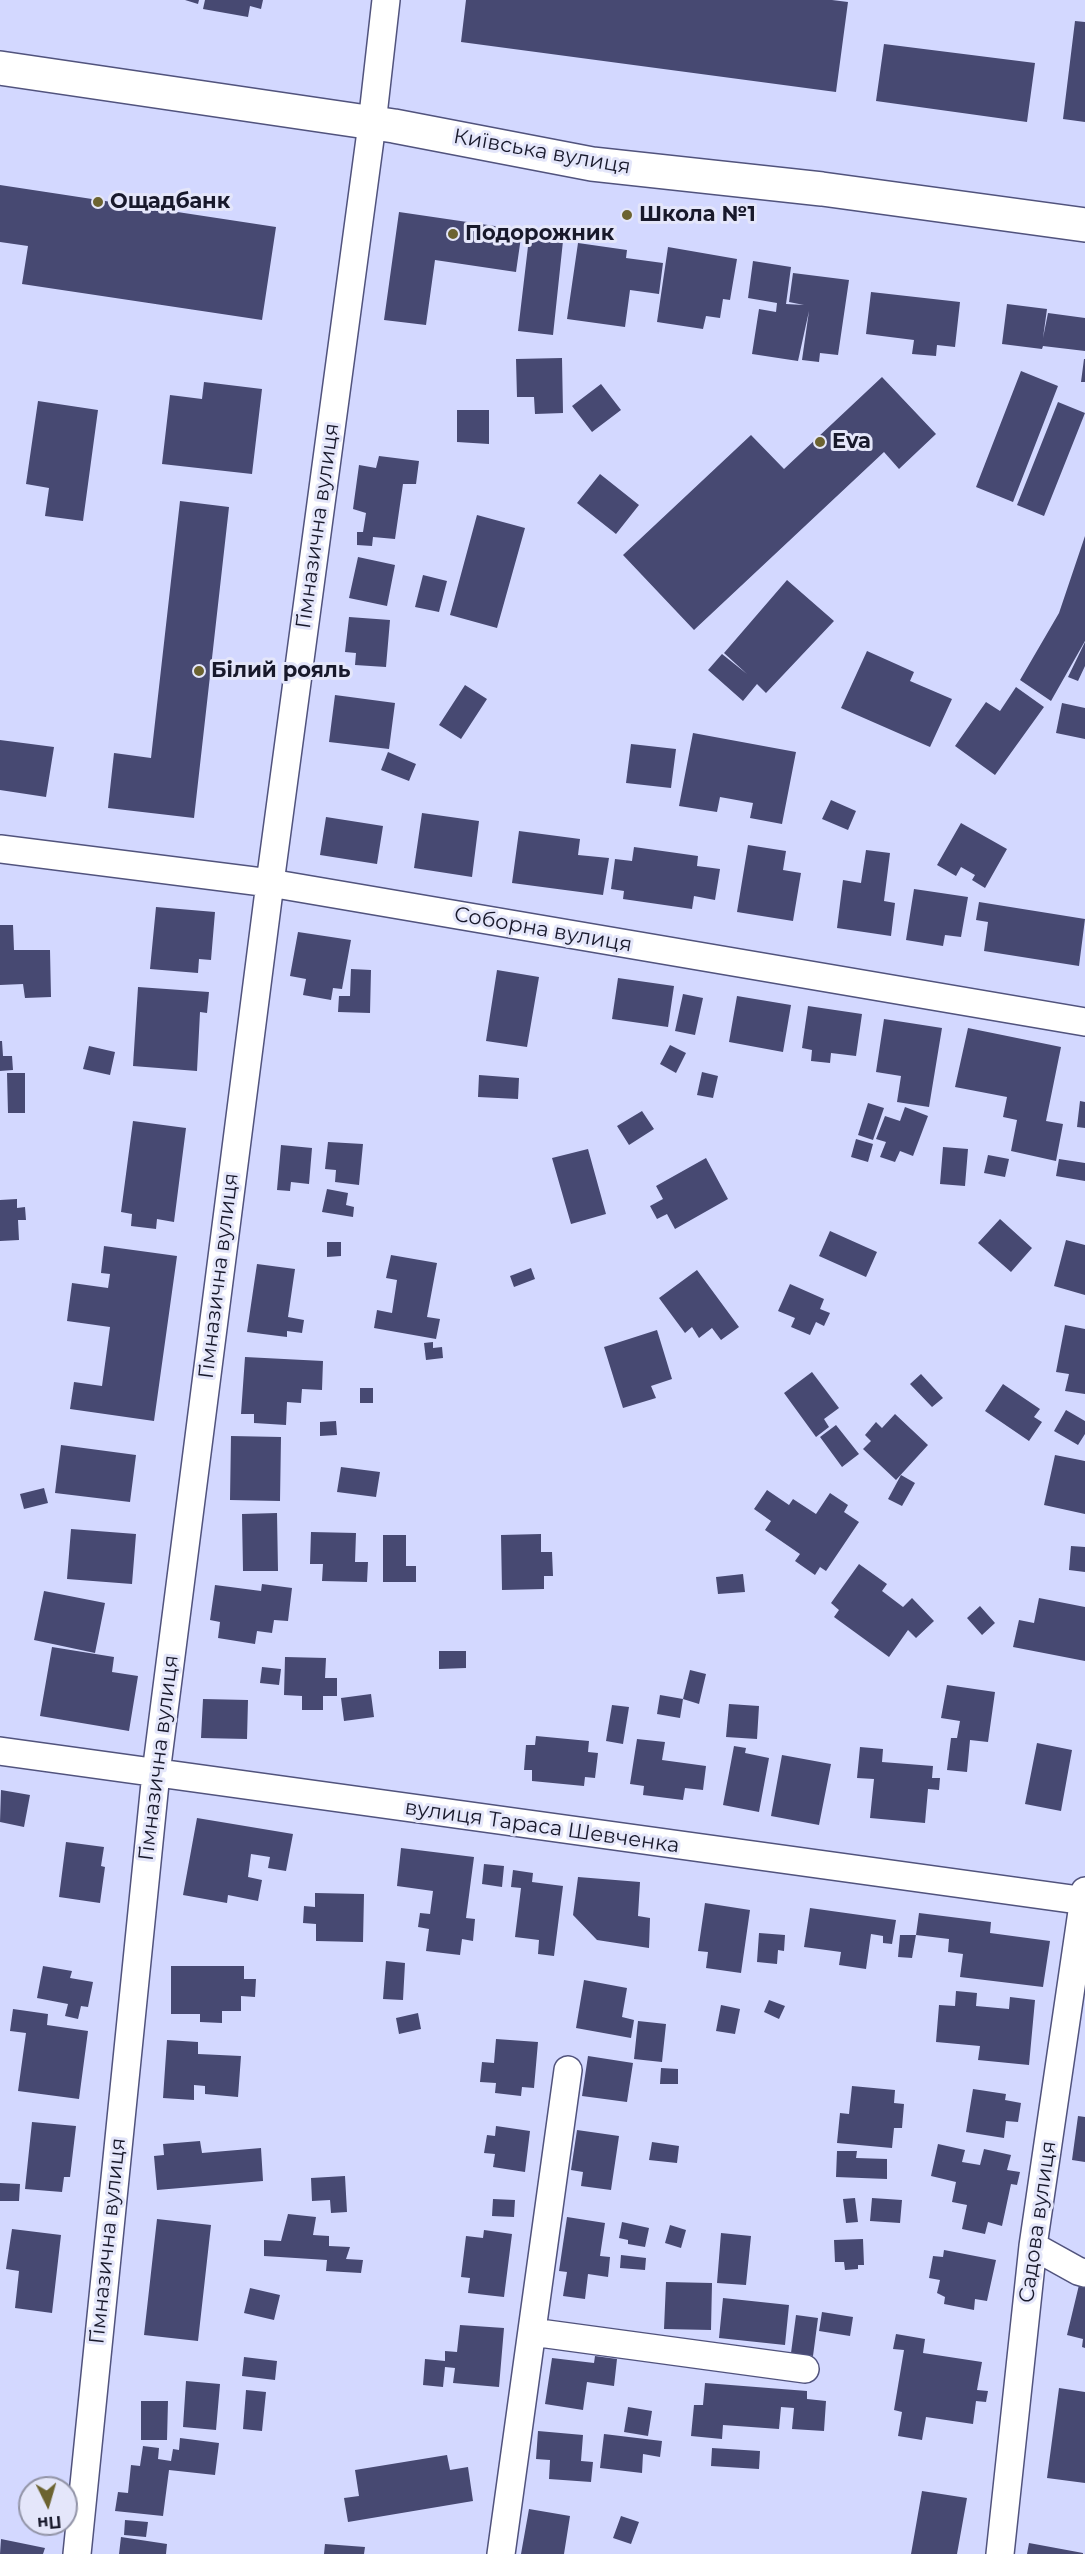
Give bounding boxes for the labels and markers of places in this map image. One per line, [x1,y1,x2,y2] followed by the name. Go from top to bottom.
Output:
[110,189,230,215] place label: Ощадбанк
[91,195,105,209] marker: Ощадбанк
[639,202,756,228] place label: Школа №1
[620,208,634,222] marker: Школа №1
[465,221,614,247] place label: Подорожник
[446,227,460,241] marker: Подорожник
[832,429,871,455] place label: Eva
[813,435,827,449] marker: Eva
[211,658,351,684] place label: Білий рояль
[192,664,206,678] marker: Білий рояль

